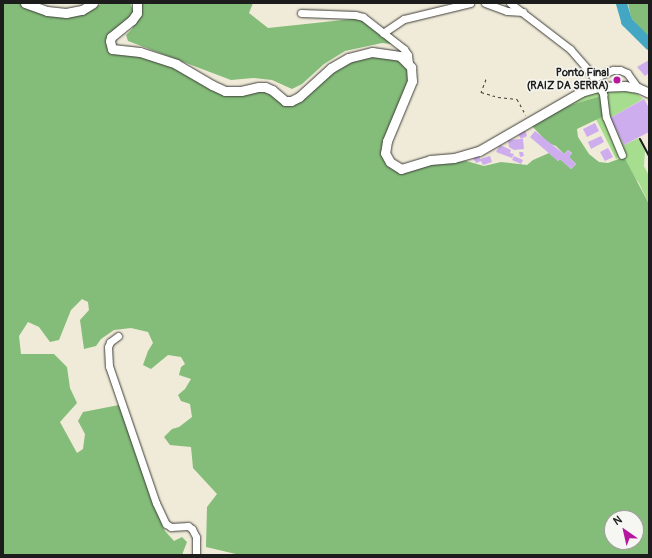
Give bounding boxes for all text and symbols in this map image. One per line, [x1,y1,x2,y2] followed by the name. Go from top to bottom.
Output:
[527,67,609,93] place label: Ponto Final (RAIZ DA SERRA)
[612,75,622,85] marker: Ponto Final (RAIZ DA SERRA)
[604,510,644,550] north arrow
[611,513,624,528] text: N

